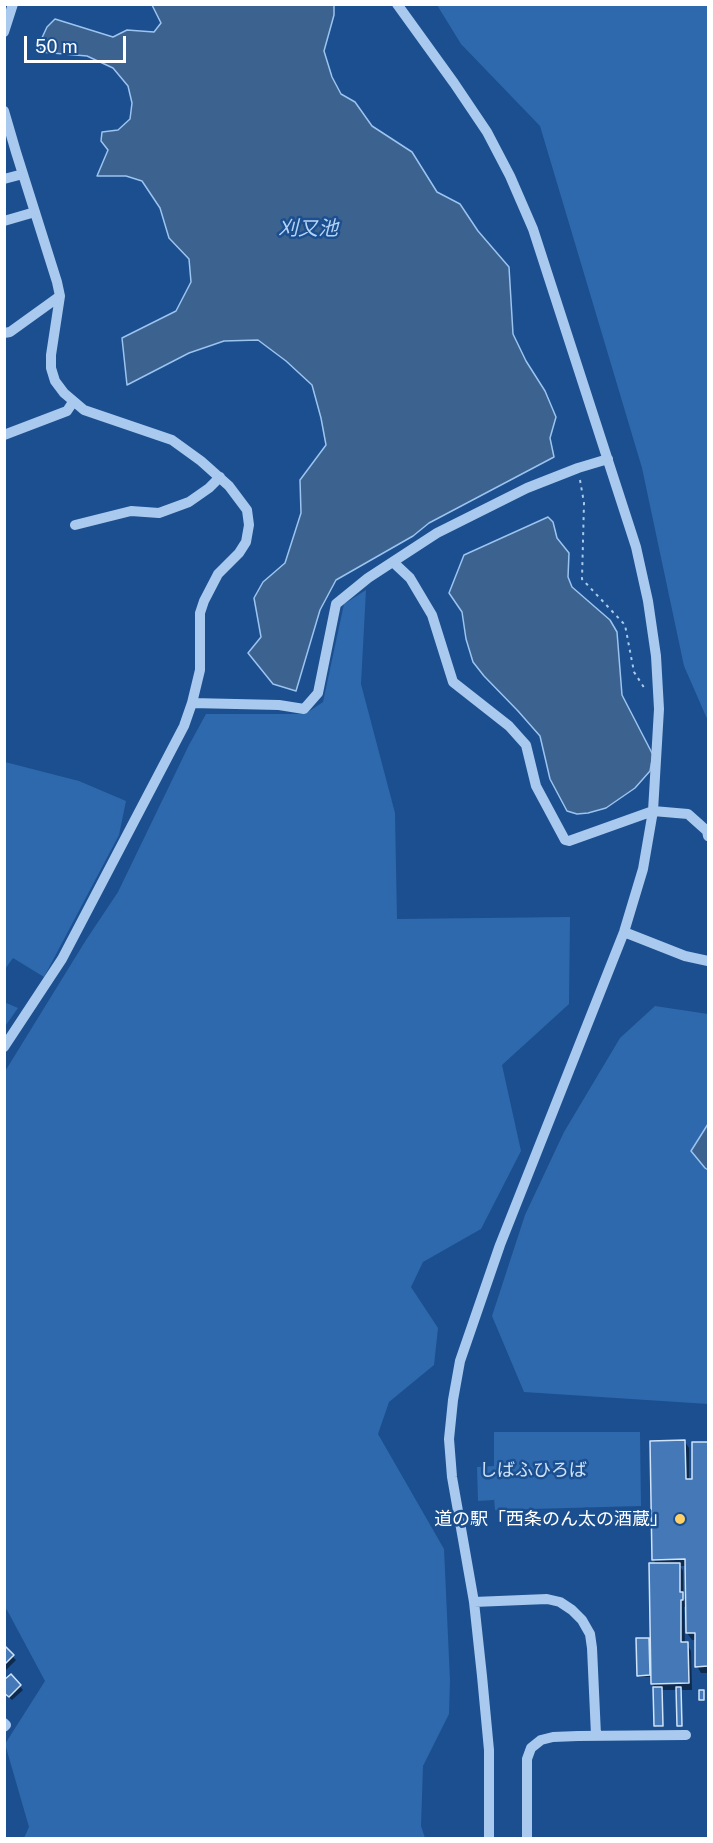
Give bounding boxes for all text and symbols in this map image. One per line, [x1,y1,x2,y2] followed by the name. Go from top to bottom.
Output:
[27,24,129,62] scale bar
[35,36,78,57] text: 50 m
[278,217,338,241] water label: 刈又池
[479,1459,587,1481] park label: しばふひろば
[434,1508,668,1530] place label: 道の駅「西条のん太の酒蔵」
[673,1512,687,1526] marker: 道の駅「西条のん太の酒蔵」

